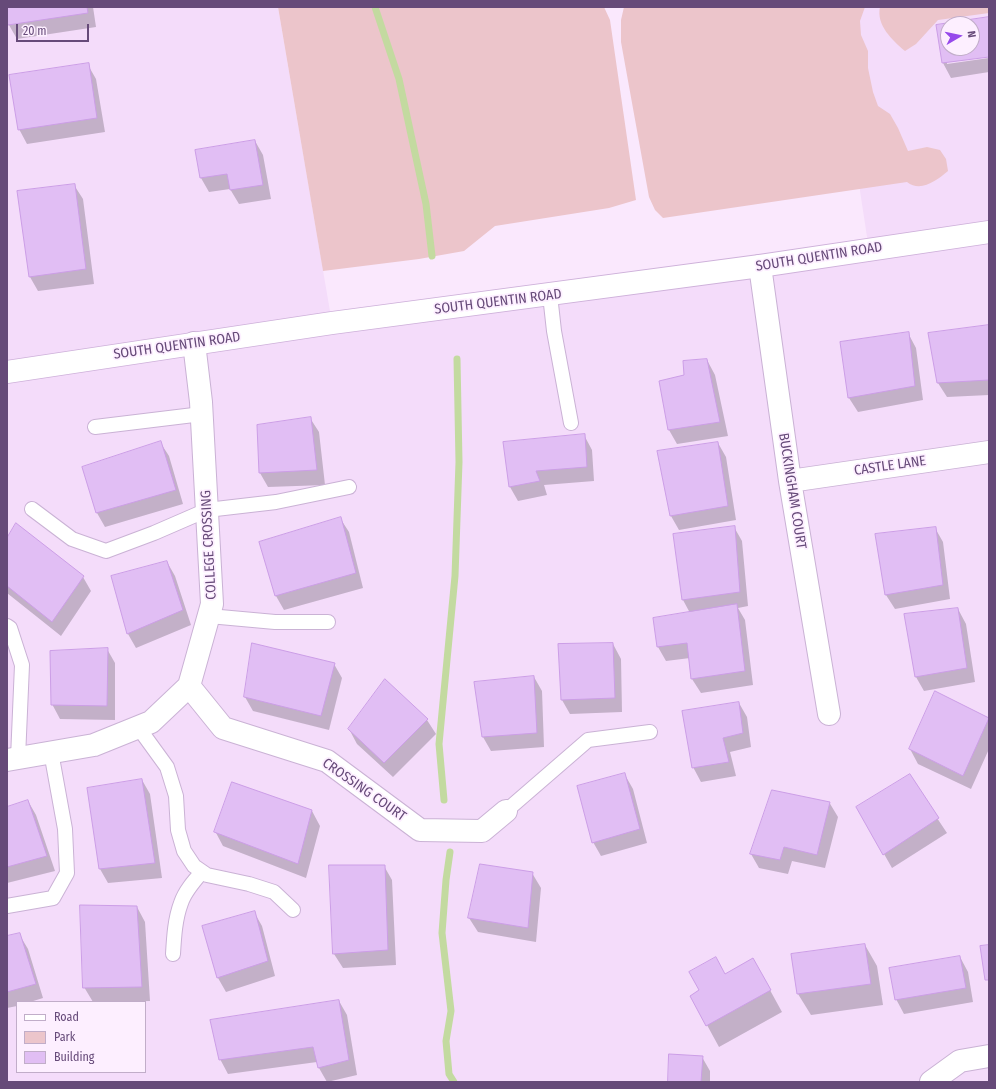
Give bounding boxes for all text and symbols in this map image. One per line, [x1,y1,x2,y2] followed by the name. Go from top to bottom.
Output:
[18,16,91,42] scale bar
[940,16,980,56] north arrow
[23,24,47,38] text: 20 m
[964,30,978,38] text: N
[755,239,883,275] street label: SOUTH QUENTIN ROAD
[434,286,562,318] street label: SOUTH QUENTIN ROAD
[113,329,241,363] street label: SOUTH QUENTIN ROAD
[775,432,809,550] street label: BUCKINGHAM COURT
[853,453,927,479] street label: CASTLE LANE
[198,490,220,600] street label: COLLEGE CROSSING
[319,755,409,825] street label: CROSSING COURT
[16,1001,146,1073] legend
[54,1010,79,1024] text: Road
[54,1030,75,1044] text: Park
[54,1050,94,1064] text: Building

